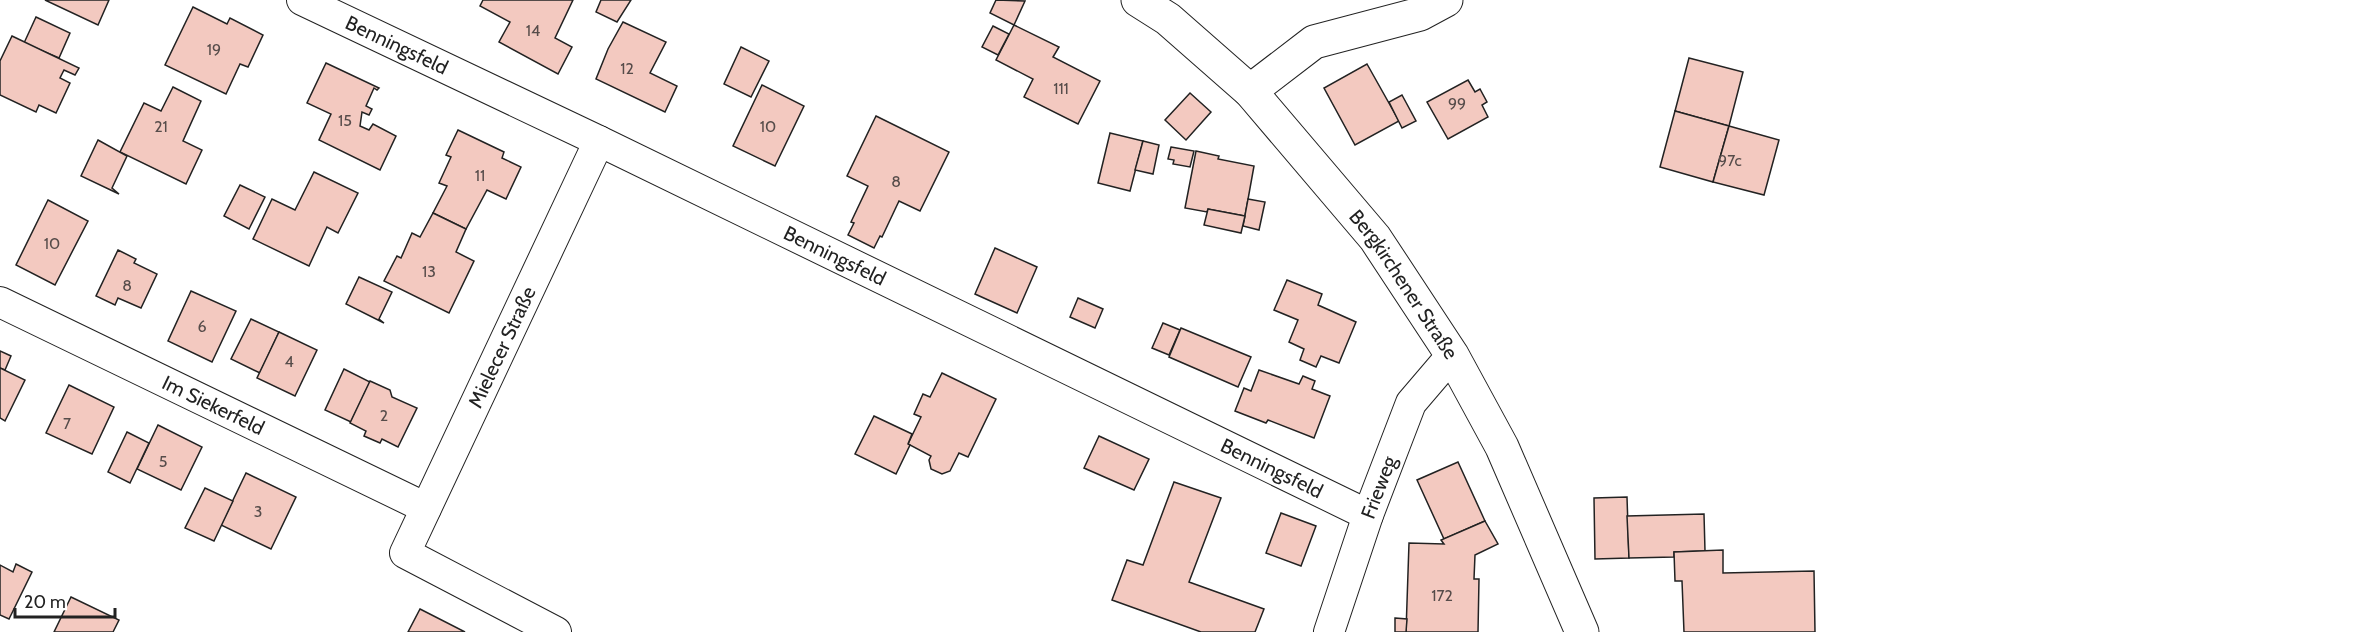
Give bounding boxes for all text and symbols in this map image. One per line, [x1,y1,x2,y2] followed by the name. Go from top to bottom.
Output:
[342,10,452,80] street label: Benningsfeld
[526,21,540,40] house number: 14
[207,40,221,59] house number: 19
[620,59,634,78] house number: 12
[1053,79,1069,98] house number: 111
[1448,94,1466,113] house number: 99
[338,111,352,130] house number: 15
[154,117,168,136] house number: 21
[760,117,776,136] house number: 10
[1718,151,1742,170] house number: 97c
[475,166,485,185] house number: 11
[891,172,901,191] house number: 8
[1344,205,1463,363] street label: Bergkirchener Straße
[780,221,890,291] street label: Benningsfeld
[44,234,60,253] house number: 10
[422,262,436,281] house number: 13
[122,276,132,295] house number: 8
[463,283,541,412] street label: Mielecer Straße
[197,317,207,336] house number: 6
[284,352,294,371] house number: 4
[158,370,268,440] street label: Im Siekerfeld
[380,406,388,425] house number: 2
[63,414,71,433] house number: 7
[1217,433,1327,503] street label: Benningsfeld
[159,452,167,471] house number: 5
[1356,452,1402,522] street label: Frieweg
[254,502,262,521] house number: 3
[15,581,116,619] scale bar
[1431,586,1453,605] house number: 172
[24,591,66,613] text: 20 m

